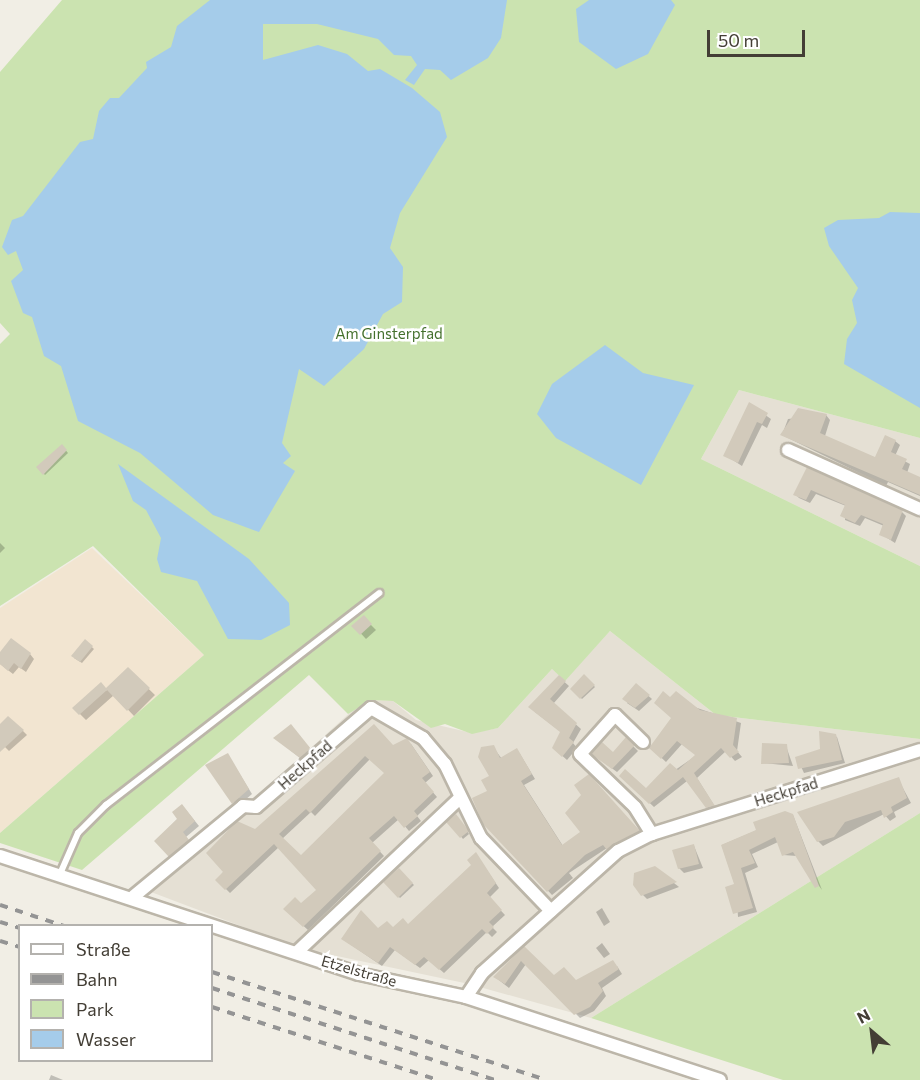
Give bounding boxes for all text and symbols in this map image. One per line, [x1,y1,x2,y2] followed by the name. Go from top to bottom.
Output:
[710,18,808,56] scale bar
[718,29,759,51] text: 50 m
[335,325,443,343] park label: Am Ginsterpfad
[274,737,336,793] street label: Heckpfad
[752,774,820,810] street label: Heckpfad
[18,924,213,1062] legend
[76,938,131,960] text: Straße
[319,952,399,990] street label: Etzelstraße
[76,968,118,990] text: Bahn
[76,998,114,1020] text: Park
[842,1002,902,1062] north arrow
[854,1004,873,1027] text: N
[76,1028,136,1050] text: Wasser

